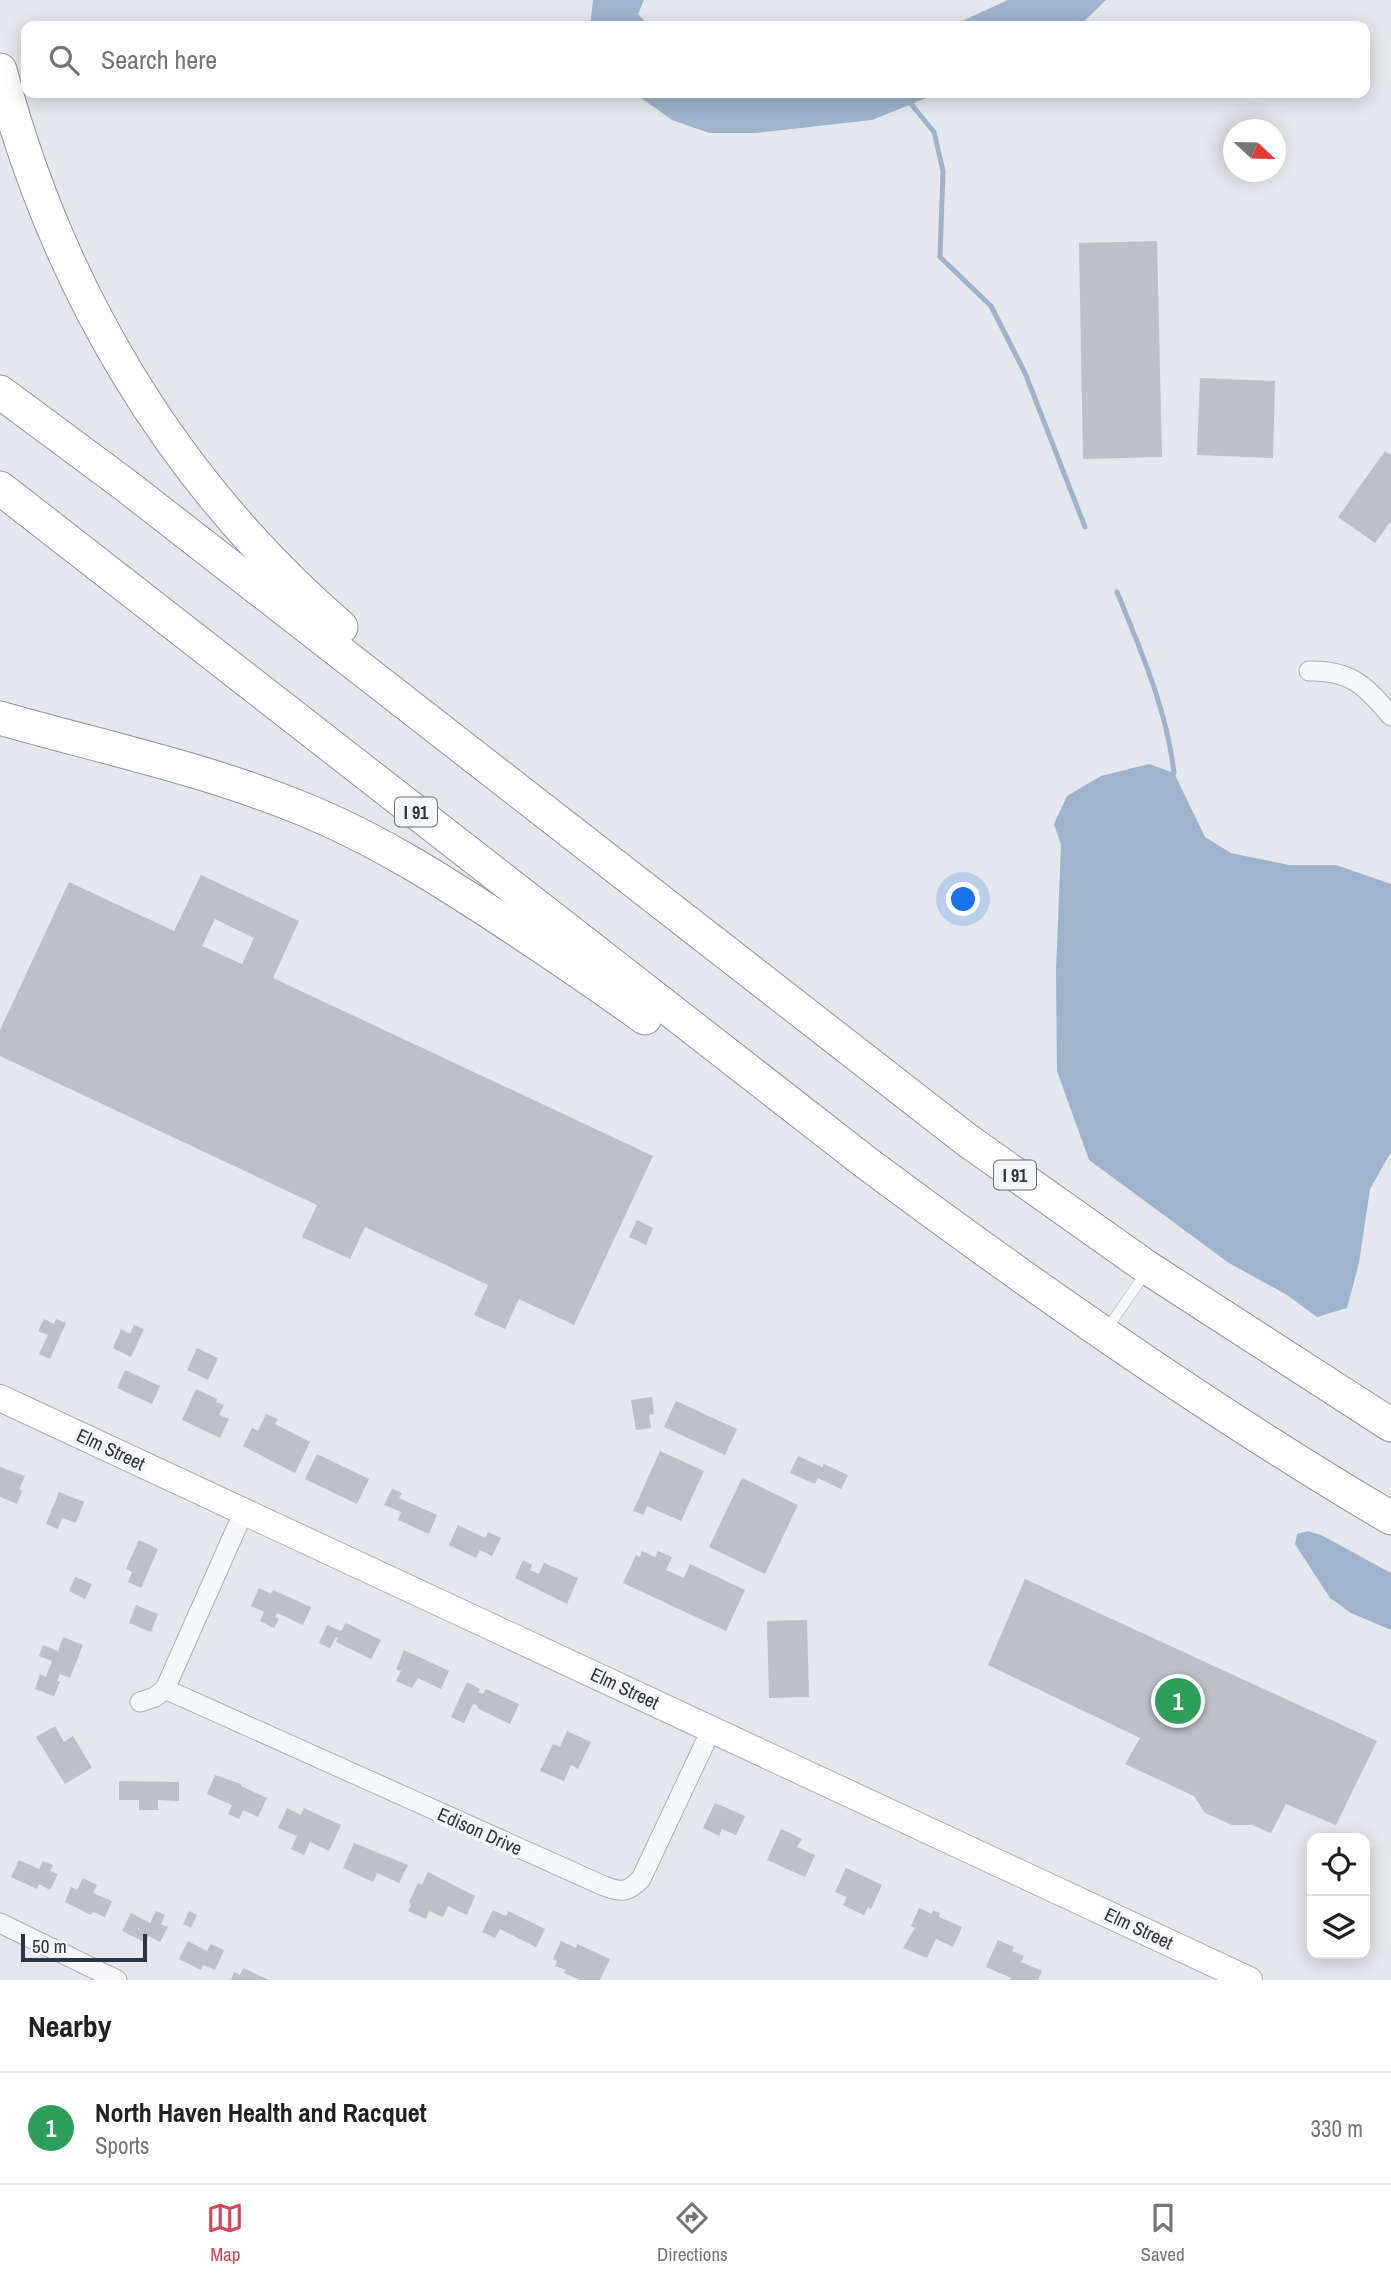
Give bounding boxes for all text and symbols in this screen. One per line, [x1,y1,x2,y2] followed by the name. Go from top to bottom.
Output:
[21,21,1370,98] search box
[45,41,83,79] icon: search
[101,42,217,77] text: Search here
[1223,119,1286,182] north arrow
[395,798,437,826] road number: I 91
[946,882,980,916] your location
[994,1160,1036,1190] road number: I 91
[73,1422,150,1476] street label: Elm Street
[587,1661,664,1715] street label: Elm Street
[1155,1675,1201,1727] pin: 1
[434,1801,526,1861] street label: Edison Drive
[1307,1833,1370,1959] map controls
[1307,1833,1370,1896] button: locate
[1307,1896,1370,1959] button: layers
[1101,1901,1178,1955] street label: Elm Street
[21,1931,147,1963] scale bar
[32,1933,67,1959] text: 50 m
[28,2006,111,2046] text: Nearby
[95,2095,427,2130] text: North Haven Health and Racquet
[46,2113,56,2144] text: 1
[1311,2113,1363,2144] text: 330 m
[95,2130,150,2161] text: Sports
[206,2199,244,2267] tab: Map
[657,2199,728,2267] tab: Directions
[1141,2199,1185,2267] tab: Saved

